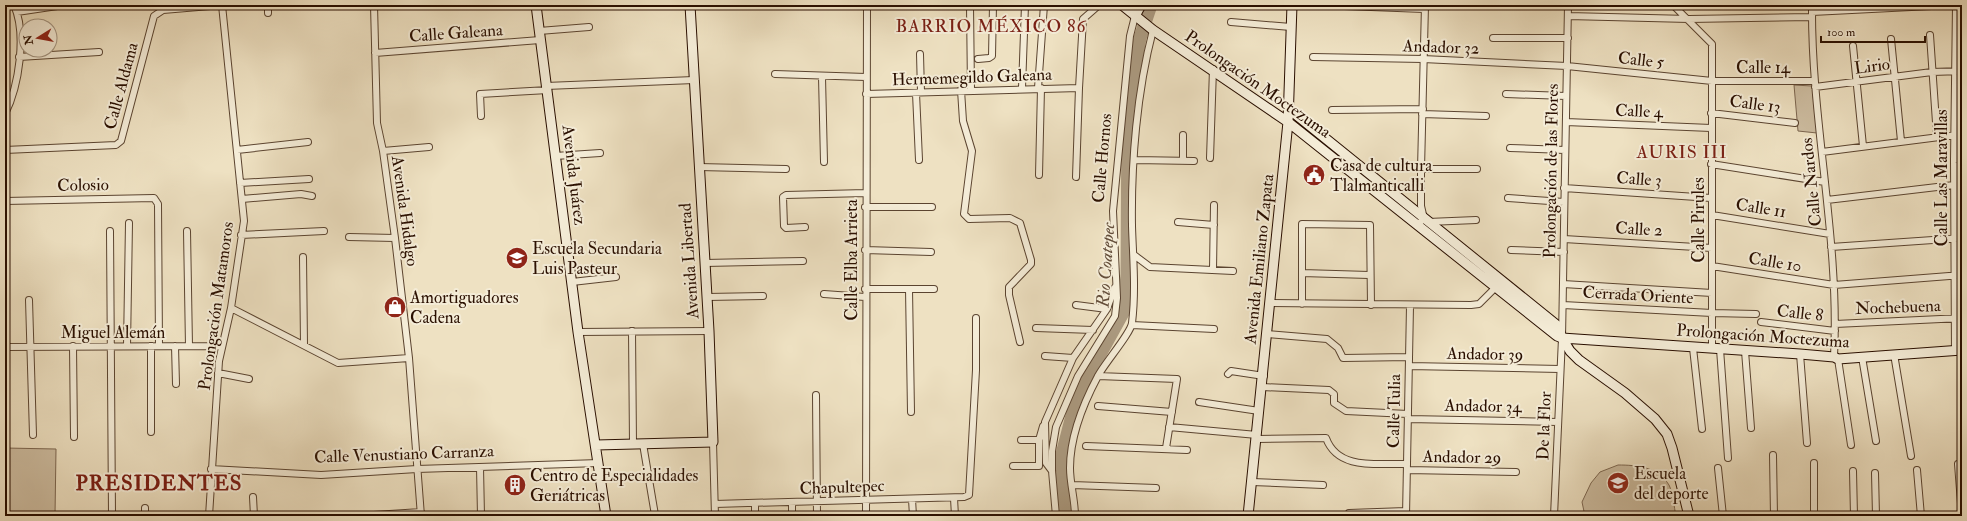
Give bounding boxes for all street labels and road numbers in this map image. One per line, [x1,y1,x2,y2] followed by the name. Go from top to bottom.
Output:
[408,19,505,47] street label: Calle Galeana
[1181,26,1336,143] street label: Prolongación Moctezuma
[1401,35,1480,59] street label: Andador 32
[99,39,143,132] street label: Calle Aldama
[1617,47,1666,73] street label: Calle 5
[1853,53,1891,79] street label: Lirio
[1736,57,1791,78] street label: Calle 14
[891,64,1054,90] street label: Hermemegildo Galeana
[1539,83,1563,259] street label: Prolongación de las Flores
[1728,90,1782,118] street label: Calle 13
[1615,100,1664,122] street label: Calle 4
[1931,109,1952,247] street label: Calle Las Maravillas
[1088,112,1116,204] street label: Calle Hornos
[556,123,591,226] street label: Avenida Juárez
[1796,136,1826,227] street label: Calle Nardos
[387,153,423,268] street label: Avenida Hidalgo
[1616,167,1662,191] street label: Calle 3
[1240,172,1279,346] street label: Avenida Emiliano Zapata
[57,174,109,196] street label: Colosio
[1688,177,1709,263] street label: Calle Pirules
[1734,194,1788,222] street label: Calle 11
[841,198,862,321] street label: Calle Elba Arrieta
[674,202,704,321] street label: Avenida Libertad
[1615,217,1664,241] street label: Calle 2
[194,220,238,392] street label: Prolongación Matamoros
[1747,247,1803,277] street label: Calle 10
[1582,282,1694,308] street label: Cerrada Oriente
[1855,295,1942,319] street label: Nochebuena
[1776,300,1824,326] street label: Calle 8
[1676,319,1851,353] street label: Prolongación Moctezuma
[61,322,165,343] street label: Miguel Alemán
[1446,343,1523,365] street label: Andador 39
[1383,373,1405,448] street label: Calle Tulia
[1532,391,1556,461] street label: De la Flor
[1443,395,1522,417] street label: Andador 34
[314,440,495,468] street label: Calle Venustiano Carranza
[1421,446,1502,468] street label: Andador 29
[799,475,885,500] street label: Chapultepec

